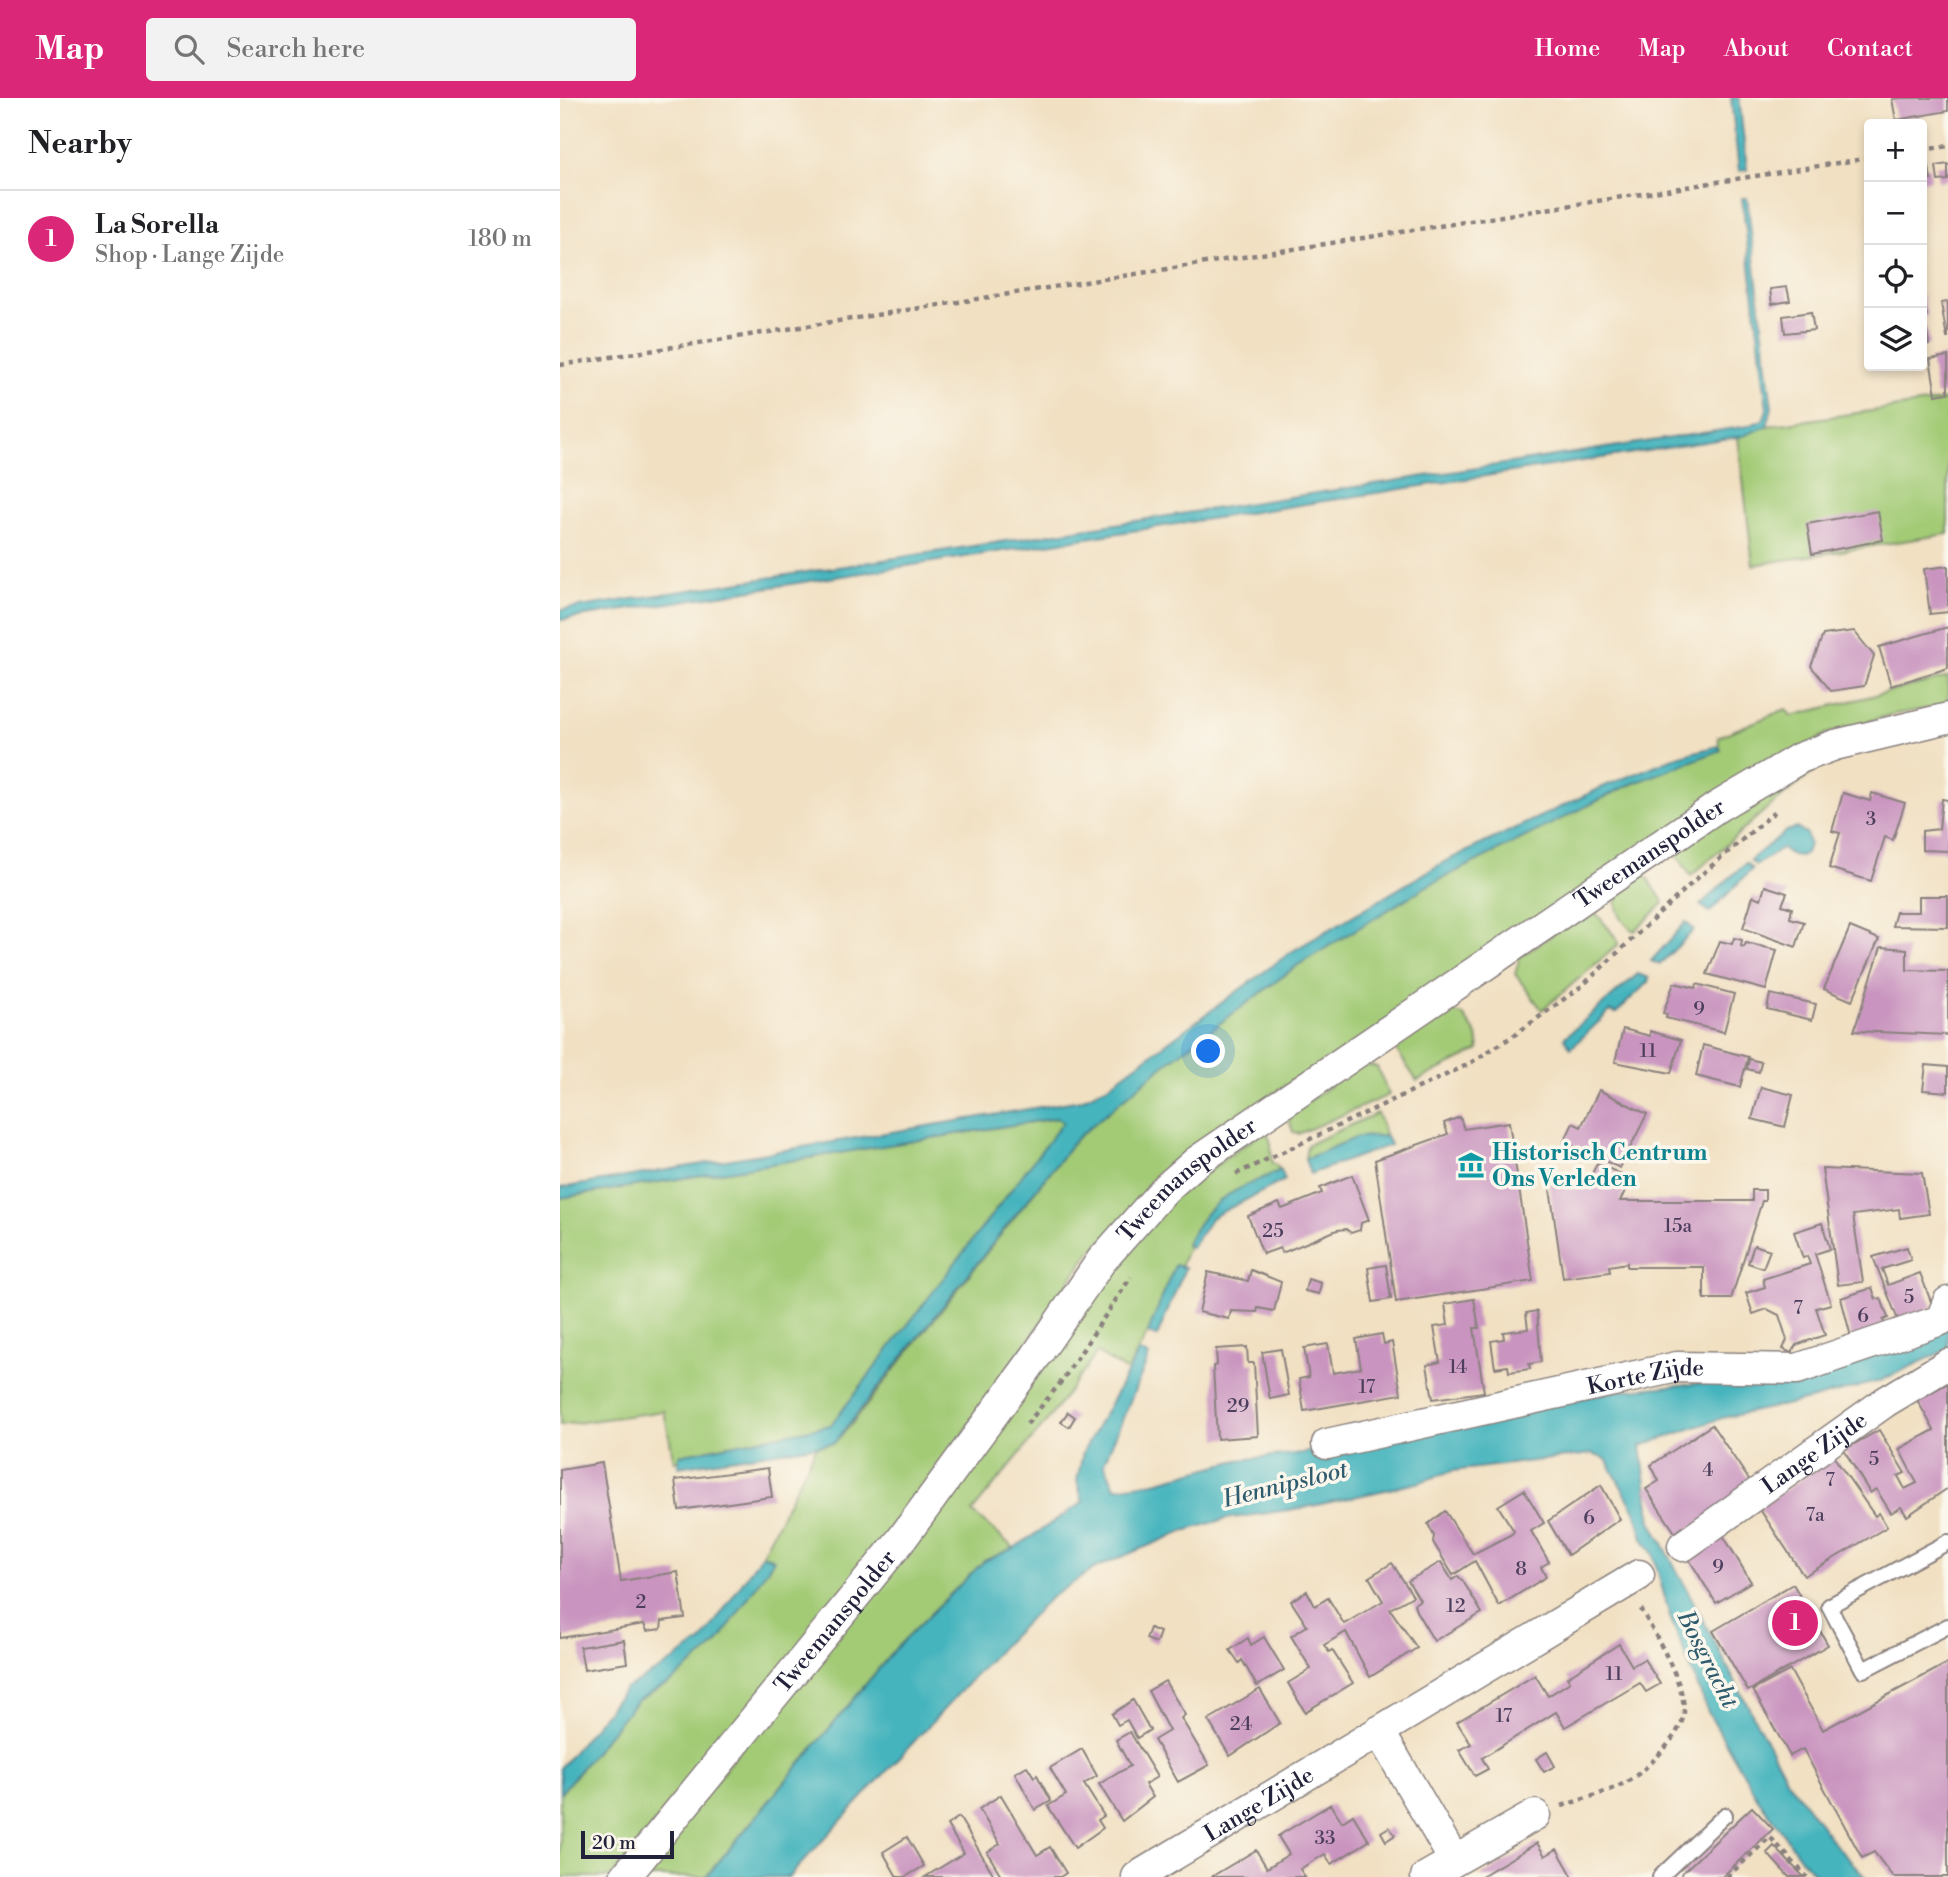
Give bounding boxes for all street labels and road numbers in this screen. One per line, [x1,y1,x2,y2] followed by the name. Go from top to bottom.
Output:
[1569,793,1730,915] street label: Tweemanspolder
[1112,1112,1262,1248] street label: Tweemanspolder
[1585,1354,1704,1401] street label: Korte Zijde
[1756,1406,1873,1500] street label: Lange Zijde
[769,1544,902,1699] street label: Tweemanspolder
[1199,1761,1319,1848] street label: Lange Zijde

